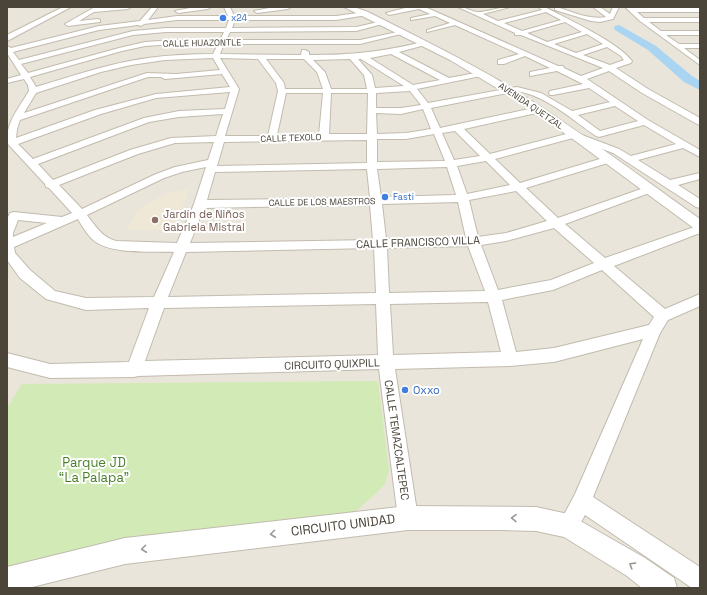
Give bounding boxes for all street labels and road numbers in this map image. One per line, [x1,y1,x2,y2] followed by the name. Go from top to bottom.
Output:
[163,36,241,50] street label: CALLE HUAZONTLE
[496,80,566,132] street label: AVENIDA QUETZAL
[260,131,322,145] street label: CALLE TEXOLO
[268,195,376,209] street label: CALLE DE LOS MAESTROS
[356,233,480,251] street label: CALLE FRANCISCO VILLA
[284,355,380,373] street label: CIRCUITO QUIXPILL
[382,379,412,501] street label: CALLE TEMAZCALTEPEC
[290,510,396,540] street label: CIRCUITO UNIDAD

